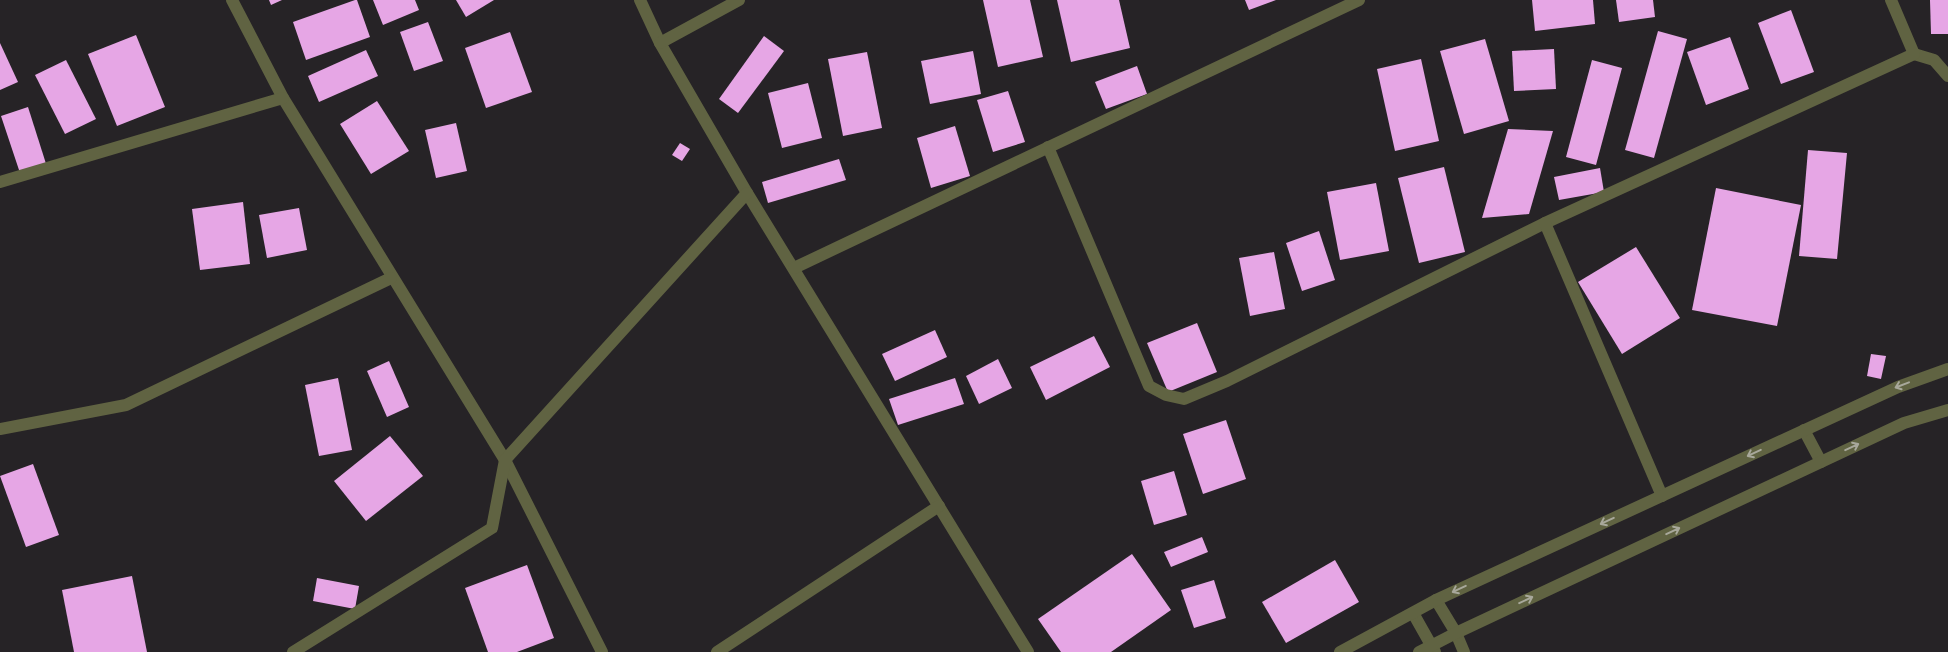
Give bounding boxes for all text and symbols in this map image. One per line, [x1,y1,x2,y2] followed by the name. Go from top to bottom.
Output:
[1895,381,1910,391] one-way arrow
[1844,442,1859,452] one-way arrow
[1747,449,1762,458] one-way arrow
[1600,517,1615,526] one-way arrow
[1665,526,1680,535] one-way arrow
[1452,584,1467,594] one-way arrow
[1518,594,1533,604] one-way arrow

